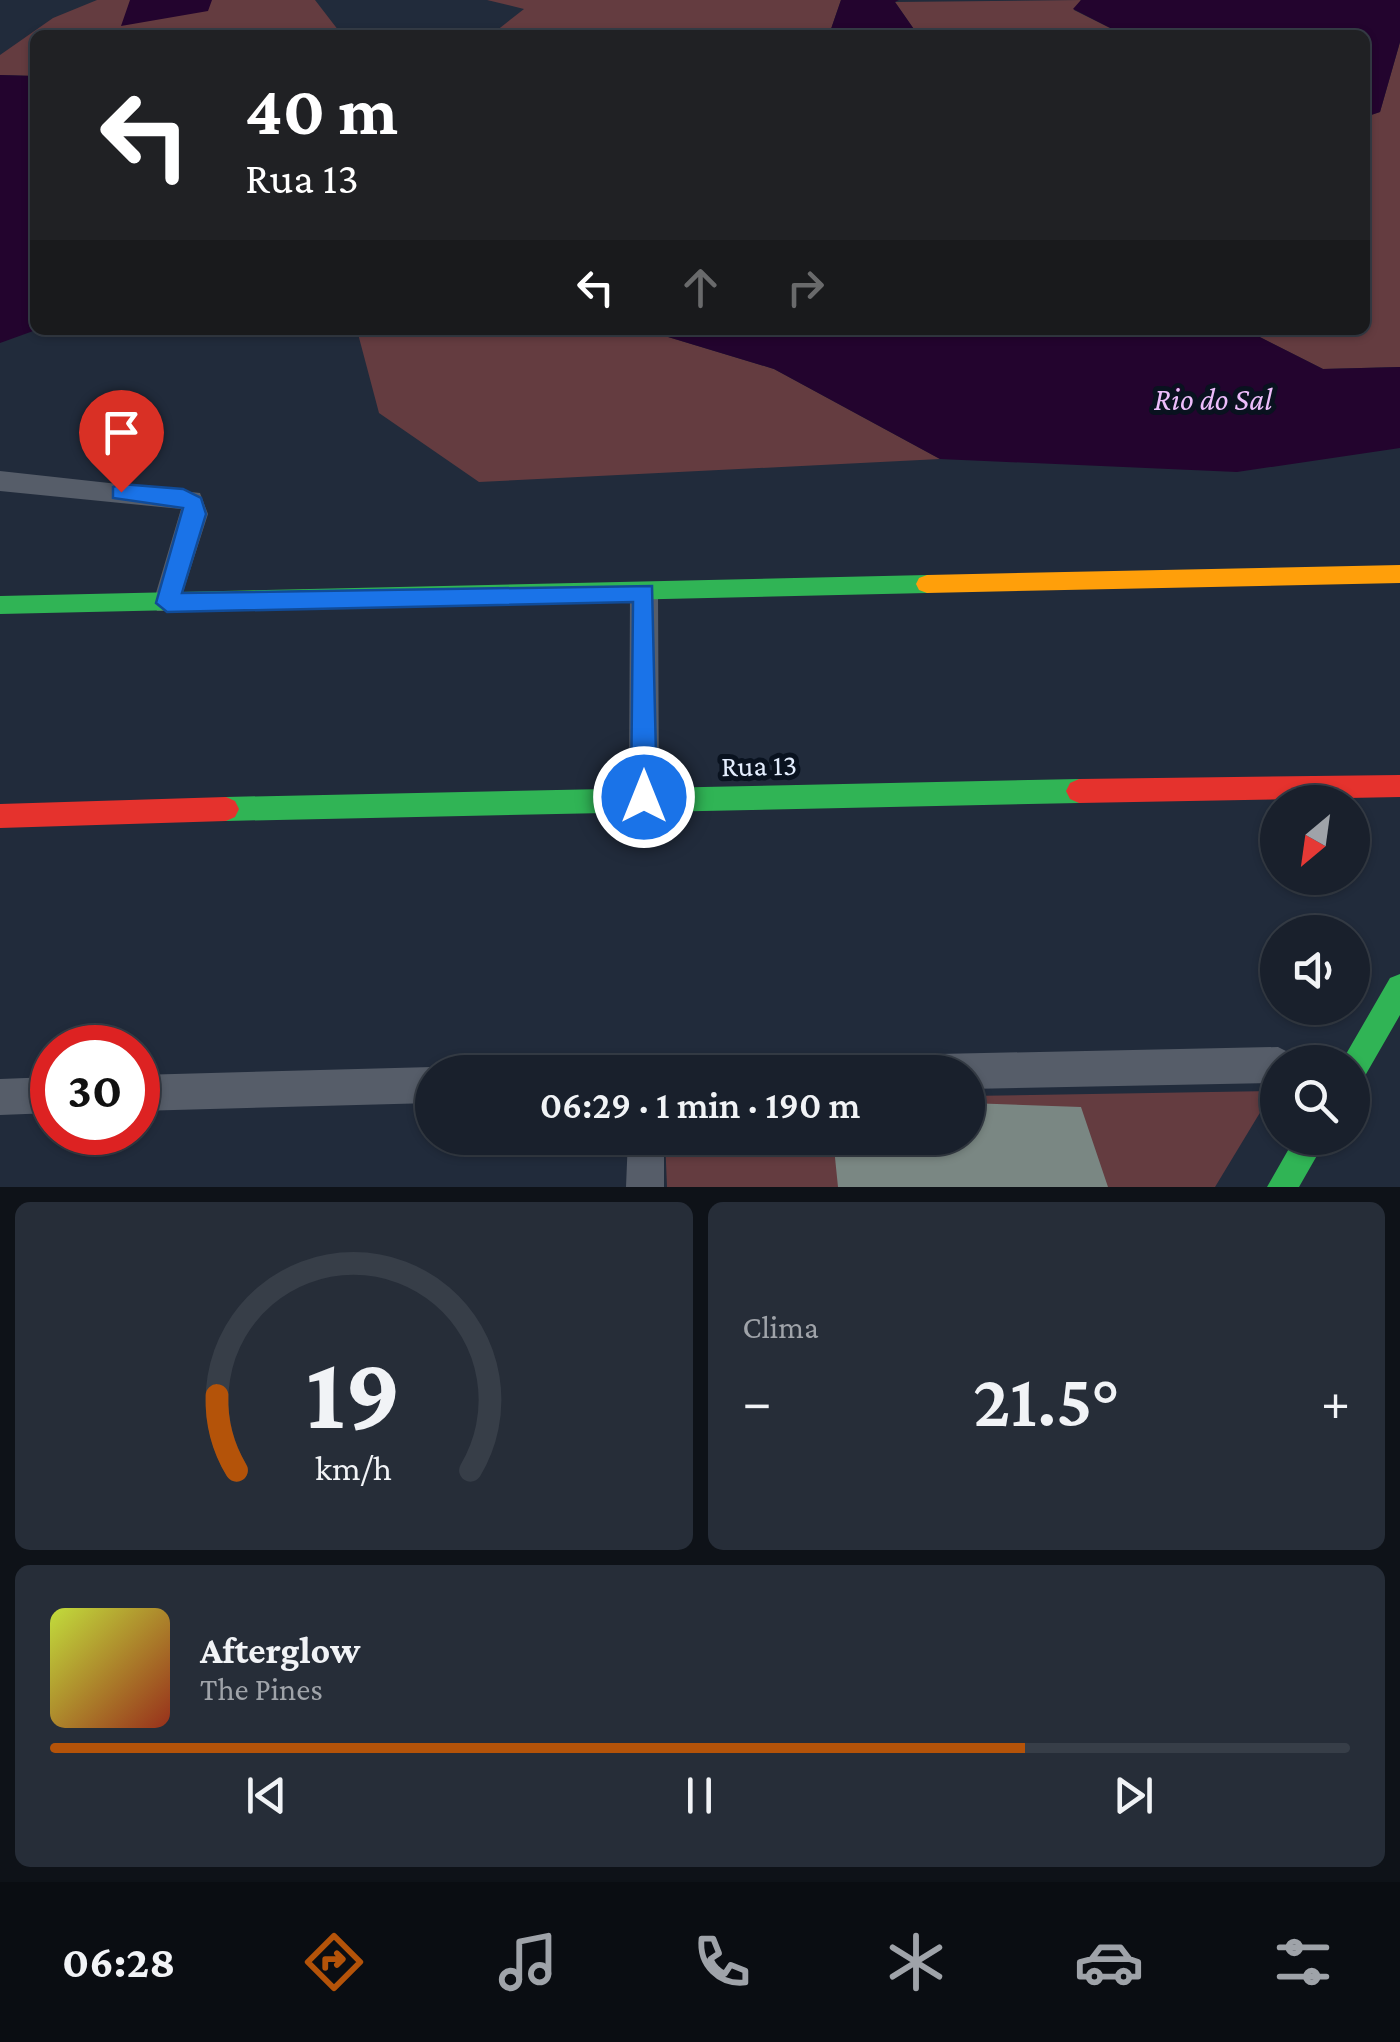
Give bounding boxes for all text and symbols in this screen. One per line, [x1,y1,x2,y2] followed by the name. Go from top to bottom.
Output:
[80,70,210,200] icon: left
[245,71,398,149] text: 40 m
[245,153,359,203] text: Rua 13
[568,260,623,315] icon: left
[673,260,728,315] icon: ahead
[778,260,833,315] icon: right
[1154,381,1273,417] water label: Rio do Sal
[79,390,164,493] pin
[94,405,149,460] icon: arrive
[592,745,696,849] position arrow
[721,748,797,782] street label: Rua 13
[1260,785,1370,895] north arrow
[1260,785,1370,1155] map controls
[1260,915,1370,1025] button: sound
[30,1025,160,1155] speed limit sign: 30
[1260,1045,1370,1155] button: search
[540,1084,860,1126] text: 06:29 · 1 min · 190 m
[743,1309,819,1345] text: Clima
[306,1335,402,1450] text: 19
[973,1359,1120,1442] text: 21.5°
[743,1371,772,1432] text: −
[1321,1371,1350,1432] text: +
[315,1448,392,1488] text: km/h
[200,1629,360,1671] text: Afterglow
[200,1671,323,1707] text: The Pines
[239,1768,294,1823] icon: previous
[672,1768,727,1823] icon: pause
[1106,1768,1161,1823] icon: next
[299,1927,369,1997] icon: directions
[493,1927,563,1997] icon: music
[687,1927,757,1997] icon: phone
[881,1927,951,1997] icon: climate
[1074,1927,1144,1997] icon: car
[1268,1927,1338,1997] icon: filters
[62,1937,175,1987] text: 06:28

